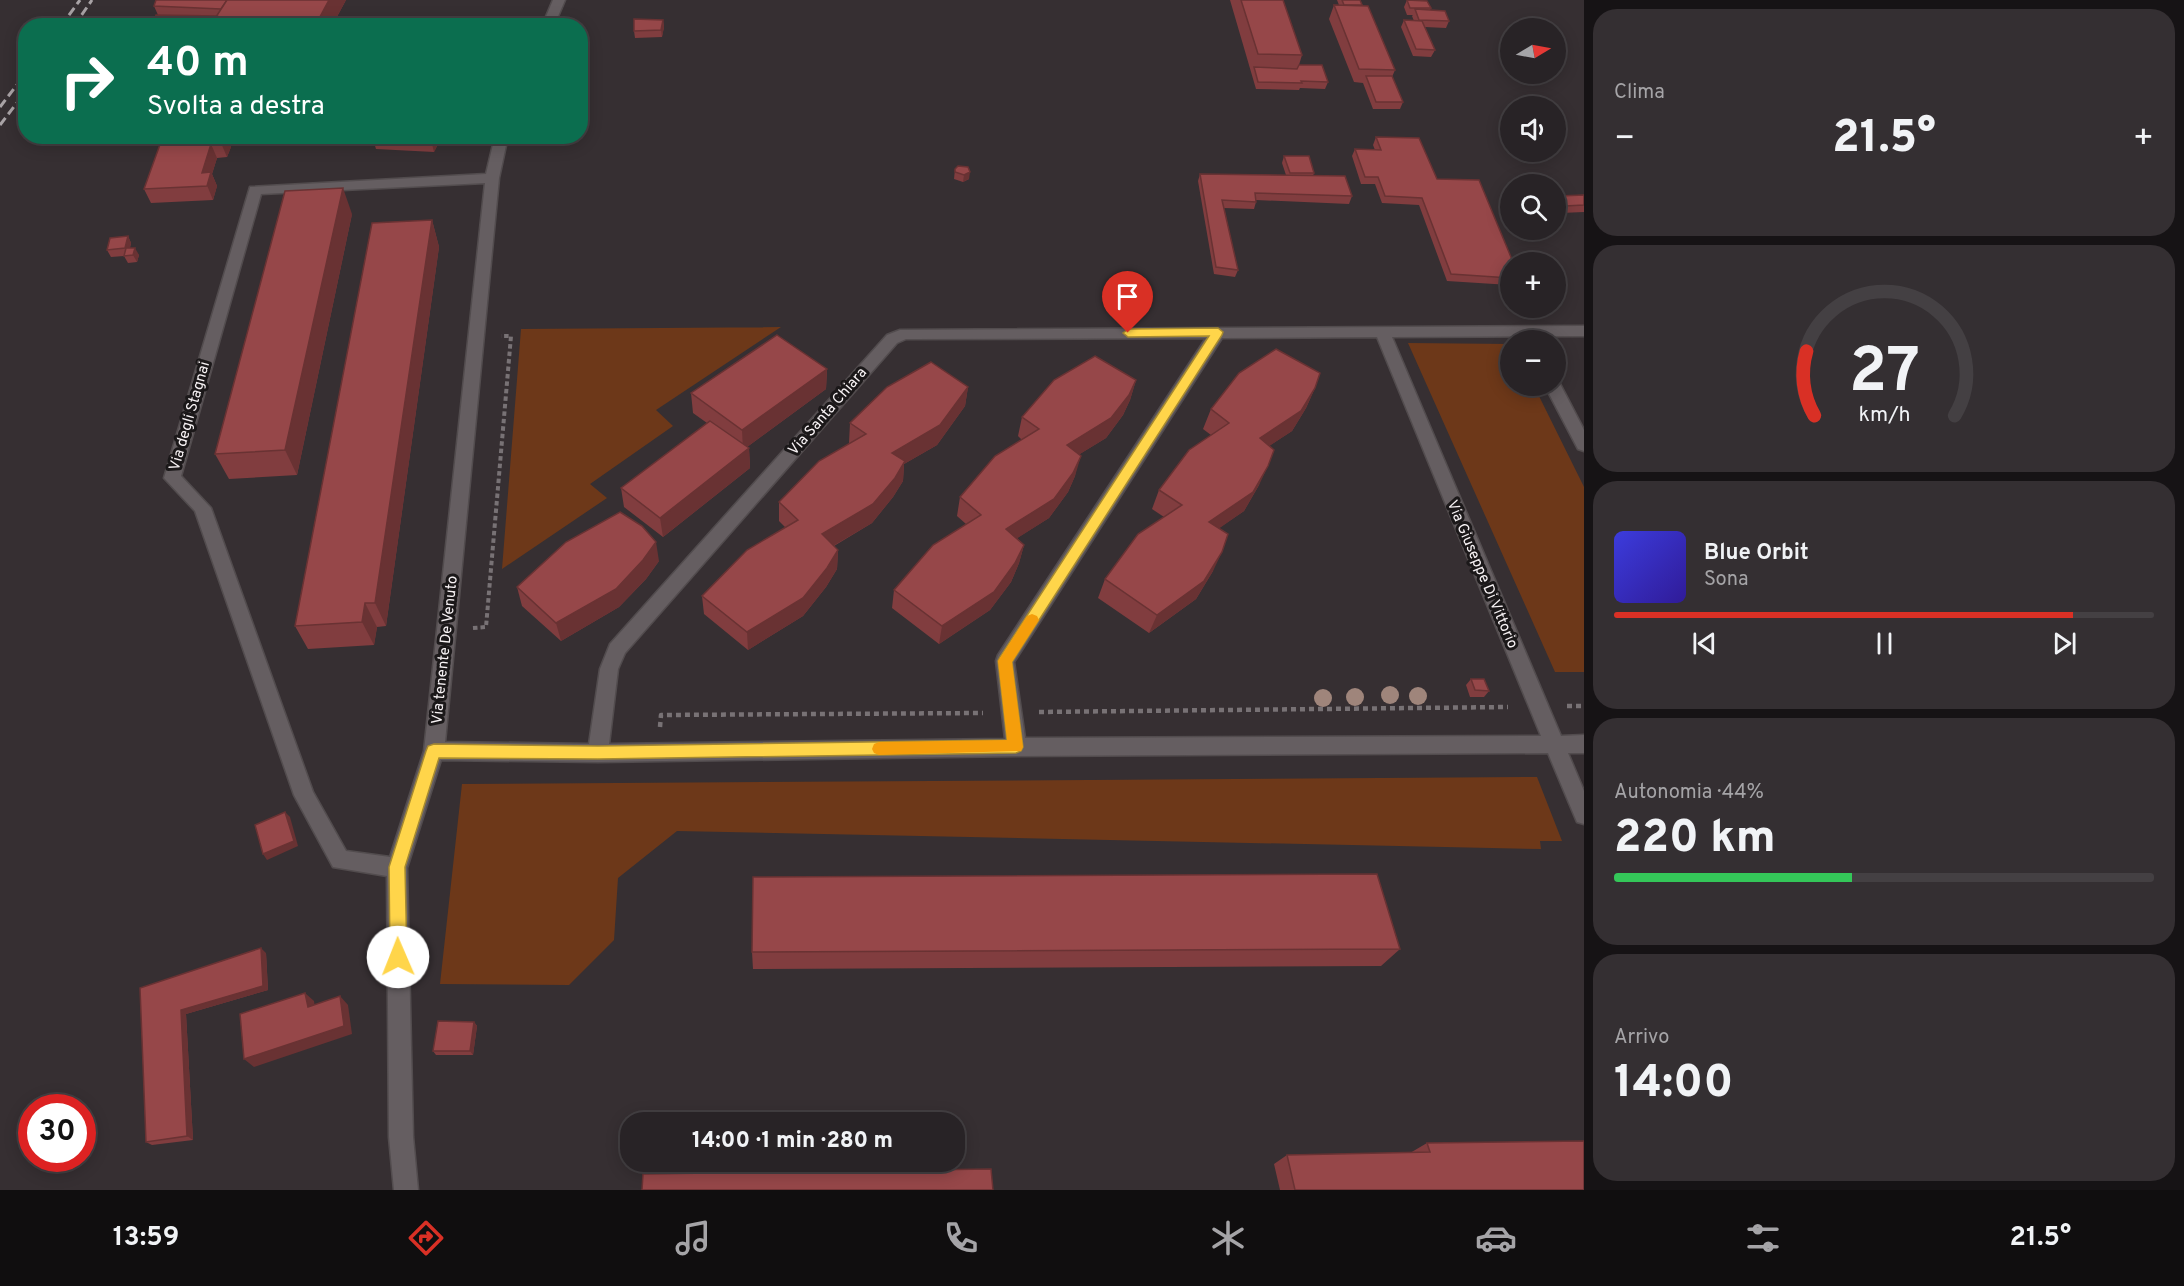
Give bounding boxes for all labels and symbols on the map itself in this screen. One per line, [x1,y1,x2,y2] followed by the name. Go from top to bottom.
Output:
[1500,18,1566,84] north arrow
[1102,271,1153,333] pin
[166,360,215,473] street label: Via degli Stagnai
[785,364,872,460] street label: Via Santa Chiara
[1442,498,1521,652] street label: Via Giuseppe Di Vittorio
[428,575,463,725] street label: Via tenente De Venuto
[366,925,430,989] position arrow
[18,1094,96,1172] speed limit sign: 30

